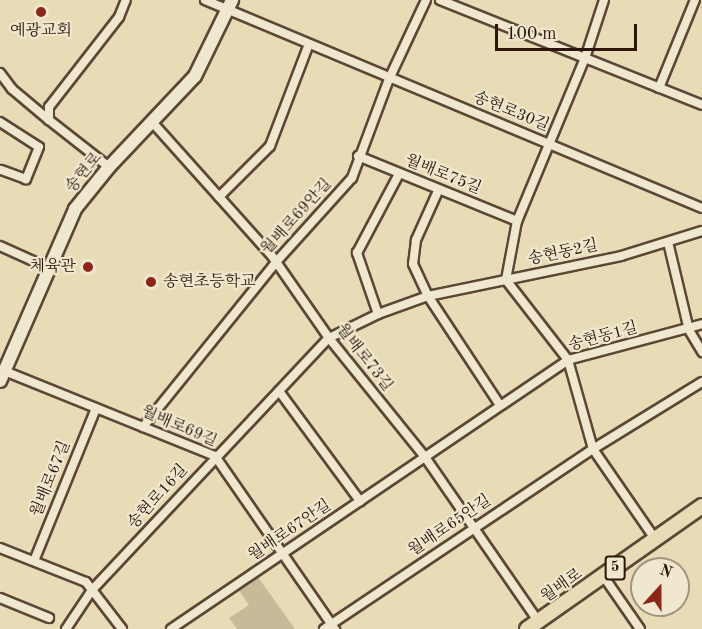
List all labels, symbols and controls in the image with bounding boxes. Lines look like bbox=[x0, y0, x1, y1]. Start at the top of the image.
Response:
marker: 예광교회 bbox=[34, 5, 48, 19]
scale bar bbox=[498, 12, 640, 50]
place label: 예광교회 bbox=[10, 21, 72, 41]
text: 100 m bbox=[506, 25, 557, 43]
street label: 송현로30길 bbox=[470, 88, 552, 136]
street label: 송현로 bbox=[62, 149, 106, 197]
street label: 월배로75길 bbox=[402, 151, 484, 199]
street label: 월배로69안길 bbox=[258, 175, 336, 259]
street label: 송현동2길 bbox=[526, 236, 600, 270]
place label: 체육관 bbox=[30, 257, 76, 277]
marker: 체육관 bbox=[81, 260, 95, 274]
place label: 송현초등학교 bbox=[163, 272, 256, 292]
marker: 송현초등학교 bbox=[144, 275, 158, 289]
street label: 송현동1길 bbox=[566, 319, 640, 355]
street label: 월배로73길 bbox=[332, 320, 396, 396]
street label: 월배로69길 bbox=[138, 402, 220, 452]
street label: 월배로67길 bbox=[27, 438, 75, 520]
street label: 송현로16길 bbox=[124, 461, 192, 533]
street label: 월배로65안길 bbox=[405, 491, 495, 561]
street label: 월배로67안길 bbox=[245, 496, 335, 566]
road number: 5 bbox=[604, 556, 626, 580]
north arrow bbox=[630, 557, 690, 617]
text: N bbox=[657, 562, 674, 582]
street label: 월배로 bbox=[538, 565, 586, 607]

